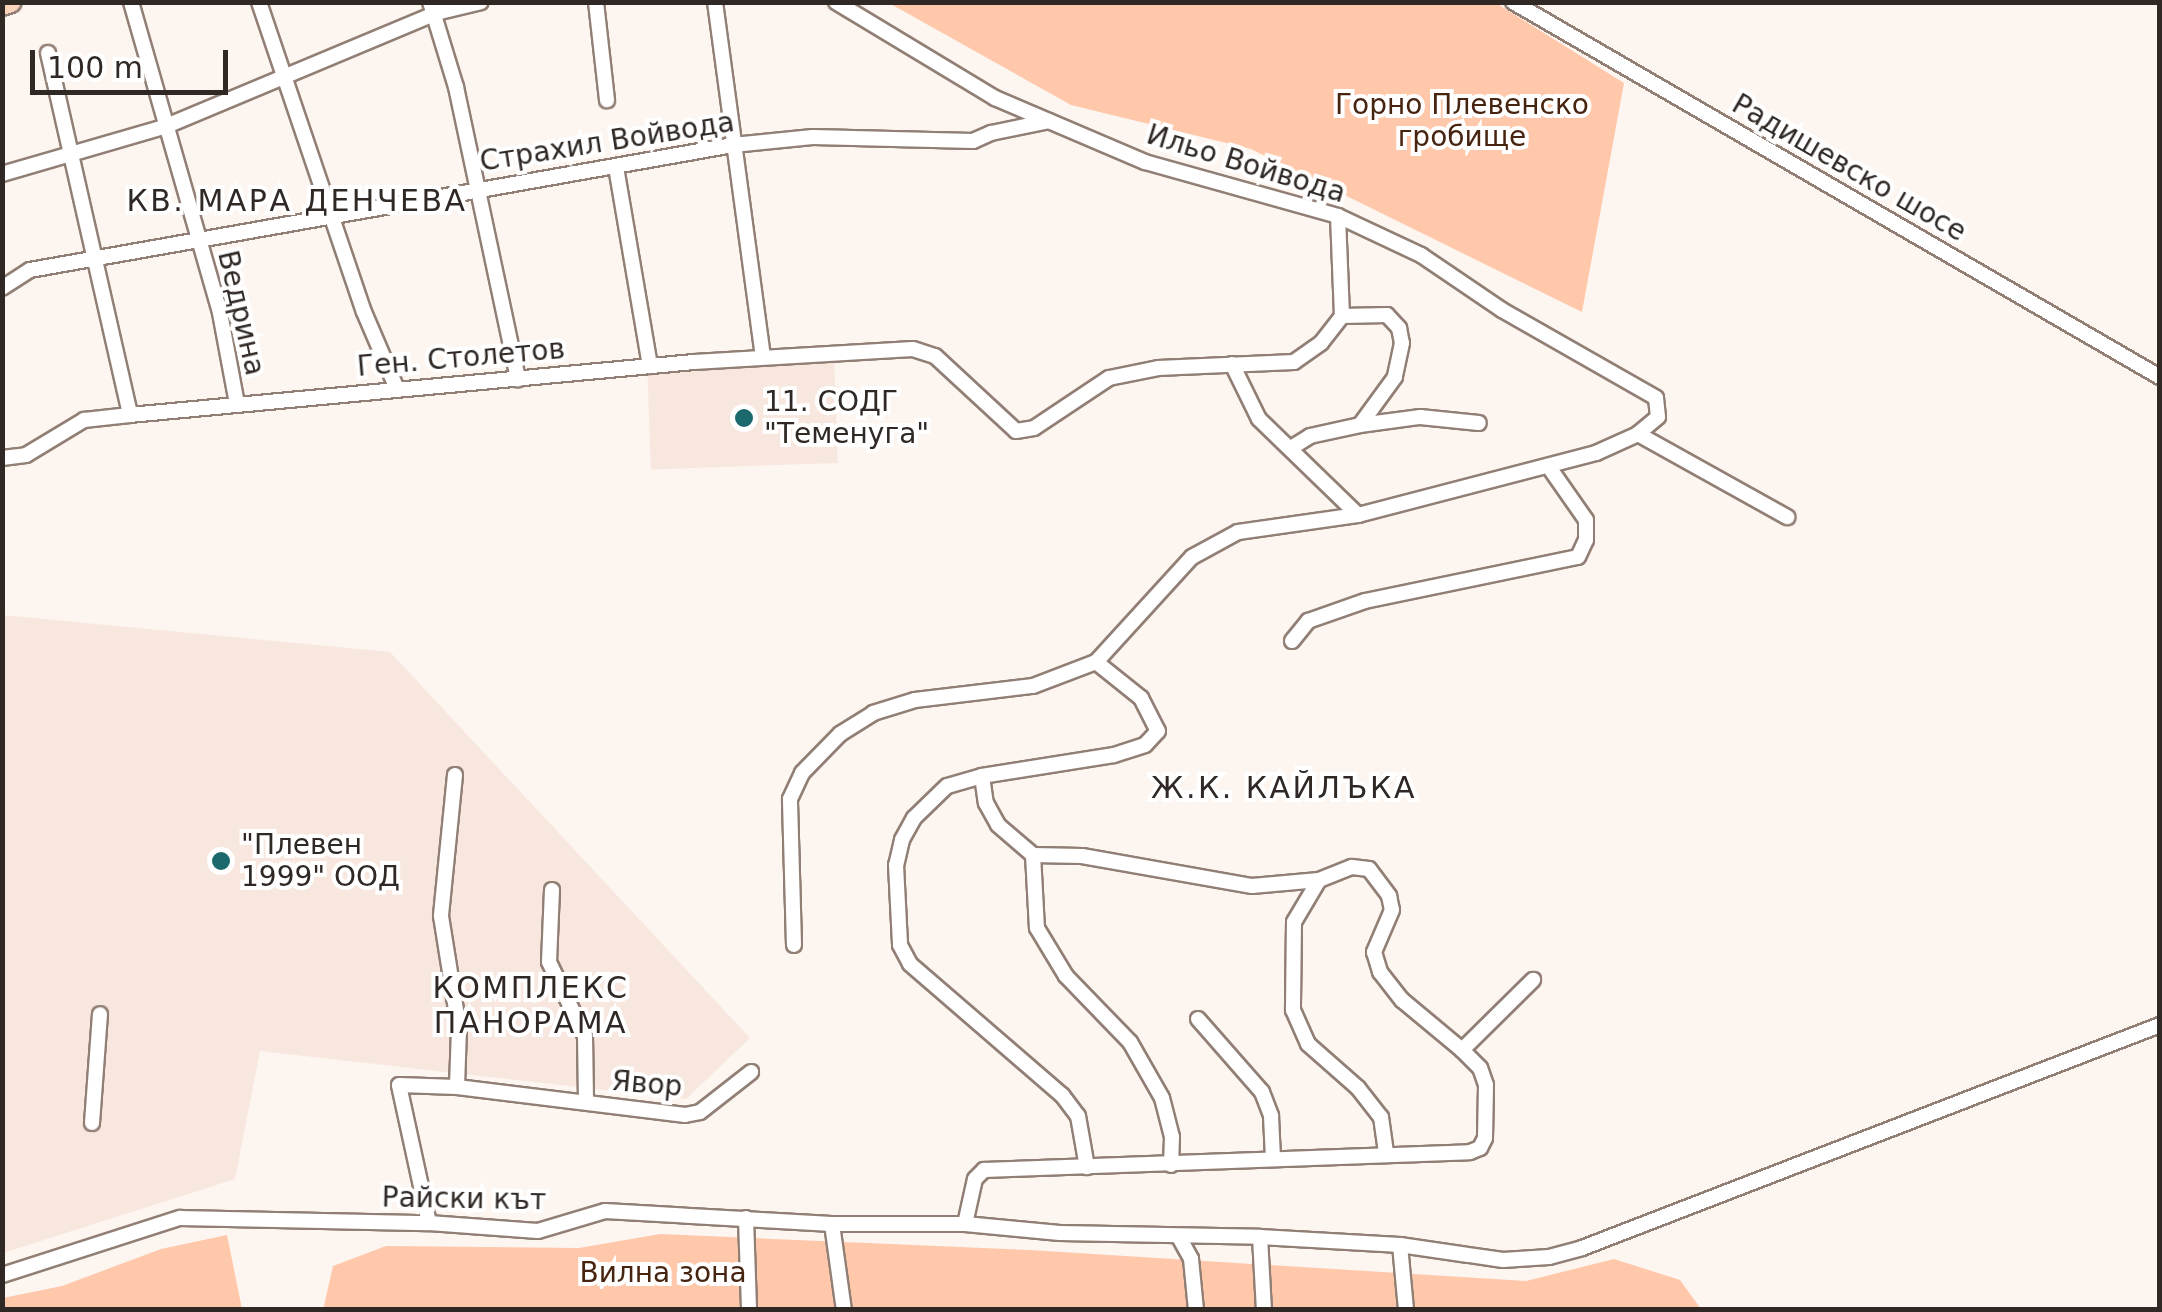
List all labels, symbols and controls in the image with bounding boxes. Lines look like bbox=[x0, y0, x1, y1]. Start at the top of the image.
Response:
scale bar bbox=[35, 30, 232, 92]
text: 100 m bbox=[47, 50, 143, 85]
street label: Радишевско шосе bbox=[1726, 87, 1972, 249]
park label: Горно Плевенско гробище bbox=[1335, 88, 1589, 154]
street label: Страхил Войвода bbox=[477, 105, 737, 179]
street label: Ильо Войвода bbox=[1143, 118, 1349, 210]
district label: КВ. МАРА ДЕНЧЕВА bbox=[126, 183, 468, 219]
street label: Ведрина bbox=[210, 247, 272, 379]
street label: Ген. Столетов bbox=[356, 332, 566, 384]
place label: 11. СОДГ "Теменуга" bbox=[764, 385, 929, 451]
marker: 11. СОДГ "Теменуга" bbox=[733, 407, 755, 429]
district label: Ж.К. КАЙЛЪКА bbox=[1151, 770, 1417, 806]
place label: "Плевен 1999" ООД bbox=[241, 828, 400, 894]
marker: "Плевен 1999" ООД bbox=[210, 850, 232, 872]
district label: КОМПЛЕКС ПАНОРАМА bbox=[432, 970, 630, 1040]
street label: Явор bbox=[610, 1064, 684, 1104]
street label: Райски кът bbox=[381, 1181, 547, 1217]
park label: Вилна зона bbox=[579, 1256, 747, 1290]

